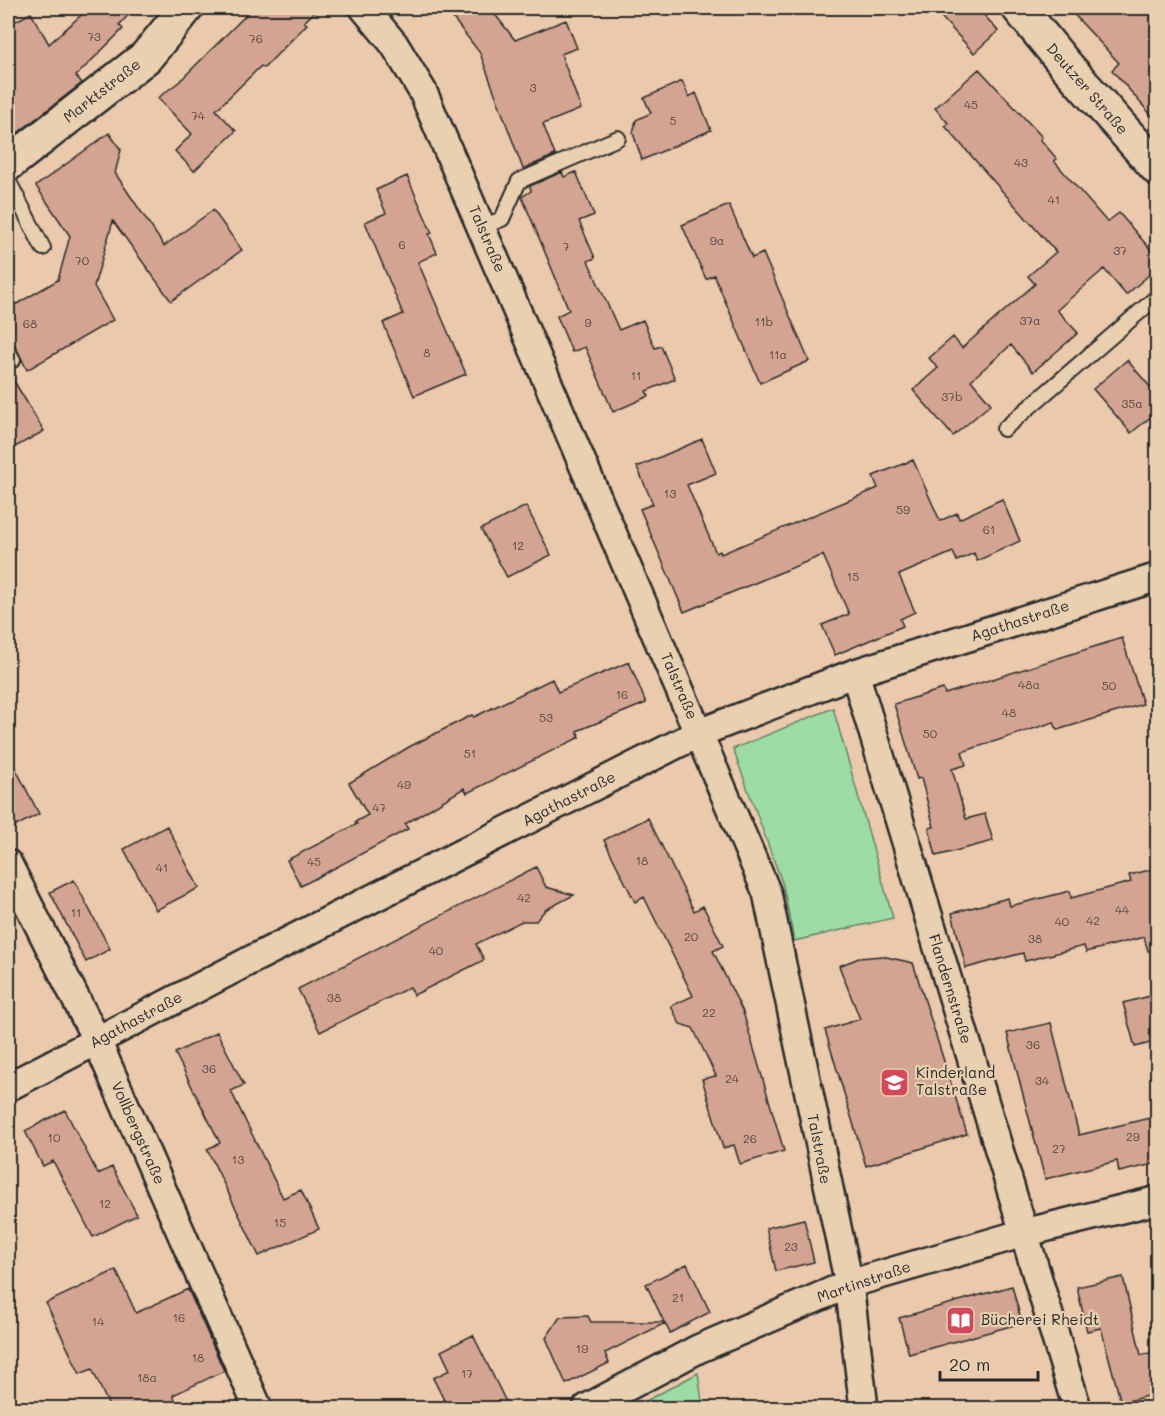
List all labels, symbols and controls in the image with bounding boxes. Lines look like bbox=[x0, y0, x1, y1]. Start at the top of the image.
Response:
house number: 73 bbox=[87, 28, 101, 44]
house number: 76 bbox=[249, 30, 263, 46]
street label: Deutzer Straße bbox=[1042, 38, 1133, 138]
street label: Marktstraße bbox=[59, 54, 144, 127]
house number: 3 bbox=[529, 79, 537, 95]
house number: 45 bbox=[964, 96, 978, 112]
house number: 74 bbox=[191, 107, 205, 123]
house number: 5 bbox=[670, 112, 677, 128]
house number: 43 bbox=[1014, 154, 1028, 170]
house number: 41 bbox=[1048, 191, 1060, 207]
street label: Talstraße bbox=[465, 202, 511, 275]
house number: 9a bbox=[710, 232, 724, 248]
house number: 6 bbox=[398, 236, 406, 252]
house number: 7 bbox=[563, 238, 570, 254]
house number: 37 bbox=[1113, 242, 1127, 258]
house number: 70 bbox=[75, 252, 90, 268]
house number: 37a bbox=[1019, 312, 1041, 328]
house number: 11b bbox=[755, 313, 773, 329]
house number: 9 bbox=[584, 314, 592, 330]
house number: 68 bbox=[23, 315, 37, 331]
house number: 8 bbox=[423, 344, 431, 360]
house number: 11a bbox=[769, 346, 787, 362]
house number: 11 bbox=[631, 367, 641, 383]
house number: 37b bbox=[941, 388, 963, 404]
house number: 35a bbox=[1121, 395, 1143, 411]
house number: 13 bbox=[664, 485, 676, 501]
house number: 59 bbox=[896, 501, 910, 517]
house number: 61 bbox=[983, 521, 995, 537]
house number: 12 bbox=[512, 537, 524, 553]
house number: 15 bbox=[847, 568, 859, 584]
street label: Agathastraße bbox=[968, 595, 1071, 645]
street label: Talstraße bbox=[657, 649, 703, 722]
house number: 48a bbox=[1018, 676, 1040, 692]
house number: 50 bbox=[1102, 677, 1117, 693]
house number: 16 bbox=[616, 686, 628, 702]
house number: 48 bbox=[1002, 704, 1016, 720]
house number: 53 bbox=[539, 709, 553, 725]
house number: 50 bbox=[923, 725, 938, 741]
house number: 51 bbox=[464, 745, 476, 761]
street label: Agathastraße bbox=[518, 766, 619, 830]
house number: 49 bbox=[397, 776, 411, 792]
house number: 47 bbox=[372, 799, 386, 815]
house number: 18 bbox=[636, 852, 648, 868]
house number: 45 bbox=[307, 853, 321, 869]
house number: 41 bbox=[156, 859, 168, 875]
house number: 42 bbox=[517, 889, 531, 905]
house number: 44 bbox=[1115, 901, 1129, 917]
house number: 11 bbox=[71, 904, 81, 920]
house number: 42 bbox=[1086, 912, 1100, 928]
house number: 40 bbox=[1055, 913, 1070, 929]
house number: 20 bbox=[684, 928, 699, 944]
house number: 38 bbox=[1028, 930, 1042, 946]
street label: Flandernstraße bbox=[925, 931, 977, 1046]
house number: 40 bbox=[429, 942, 444, 958]
street label: Agathastraße bbox=[86, 986, 185, 1052]
house number: 38 bbox=[327, 989, 341, 1005]
house number: 22 bbox=[702, 1004, 716, 1020]
house number: 36 bbox=[1026, 1036, 1040, 1052]
house number: 36 bbox=[202, 1060, 216, 1076]
place label: Kinderland Talstraße bbox=[916, 1062, 995, 1099]
school or university icon: Kinderland Talstraße bbox=[879, 1066, 911, 1098]
house number: 24 bbox=[725, 1070, 739, 1086]
house number: 34 bbox=[1035, 1072, 1049, 1088]
street label: Vollbergstraße bbox=[107, 1078, 171, 1187]
street label: Talstraße bbox=[803, 1112, 837, 1186]
house number: 29 bbox=[1126, 1128, 1140, 1144]
house number: 10 bbox=[48, 1129, 61, 1145]
house number: 26 bbox=[743, 1130, 757, 1146]
house number: 27 bbox=[1052, 1140, 1066, 1156]
house number: 13 bbox=[232, 1151, 244, 1167]
house number: 12 bbox=[99, 1195, 111, 1211]
house number: 15 bbox=[274, 1214, 286, 1230]
house number: 23 bbox=[784, 1238, 798, 1254]
street label: Martinstraße bbox=[814, 1256, 913, 1306]
house number: 21 bbox=[672, 1289, 684, 1305]
library icon: Bücherei Rheidt bbox=[944, 1304, 976, 1336]
house number: 16 bbox=[173, 1309, 185, 1325]
place label: Bücherei Rheidt bbox=[981, 1309, 1099, 1329]
house number: 14 bbox=[92, 1313, 104, 1329]
house number: 19 bbox=[576, 1340, 588, 1356]
scale bar bbox=[940, 1344, 1038, 1382]
house number: 18 bbox=[192, 1349, 204, 1365]
text: 20 m bbox=[949, 1352, 990, 1376]
house number: 17 bbox=[461, 1365, 473, 1381]
house number: 18a bbox=[137, 1369, 157, 1385]

